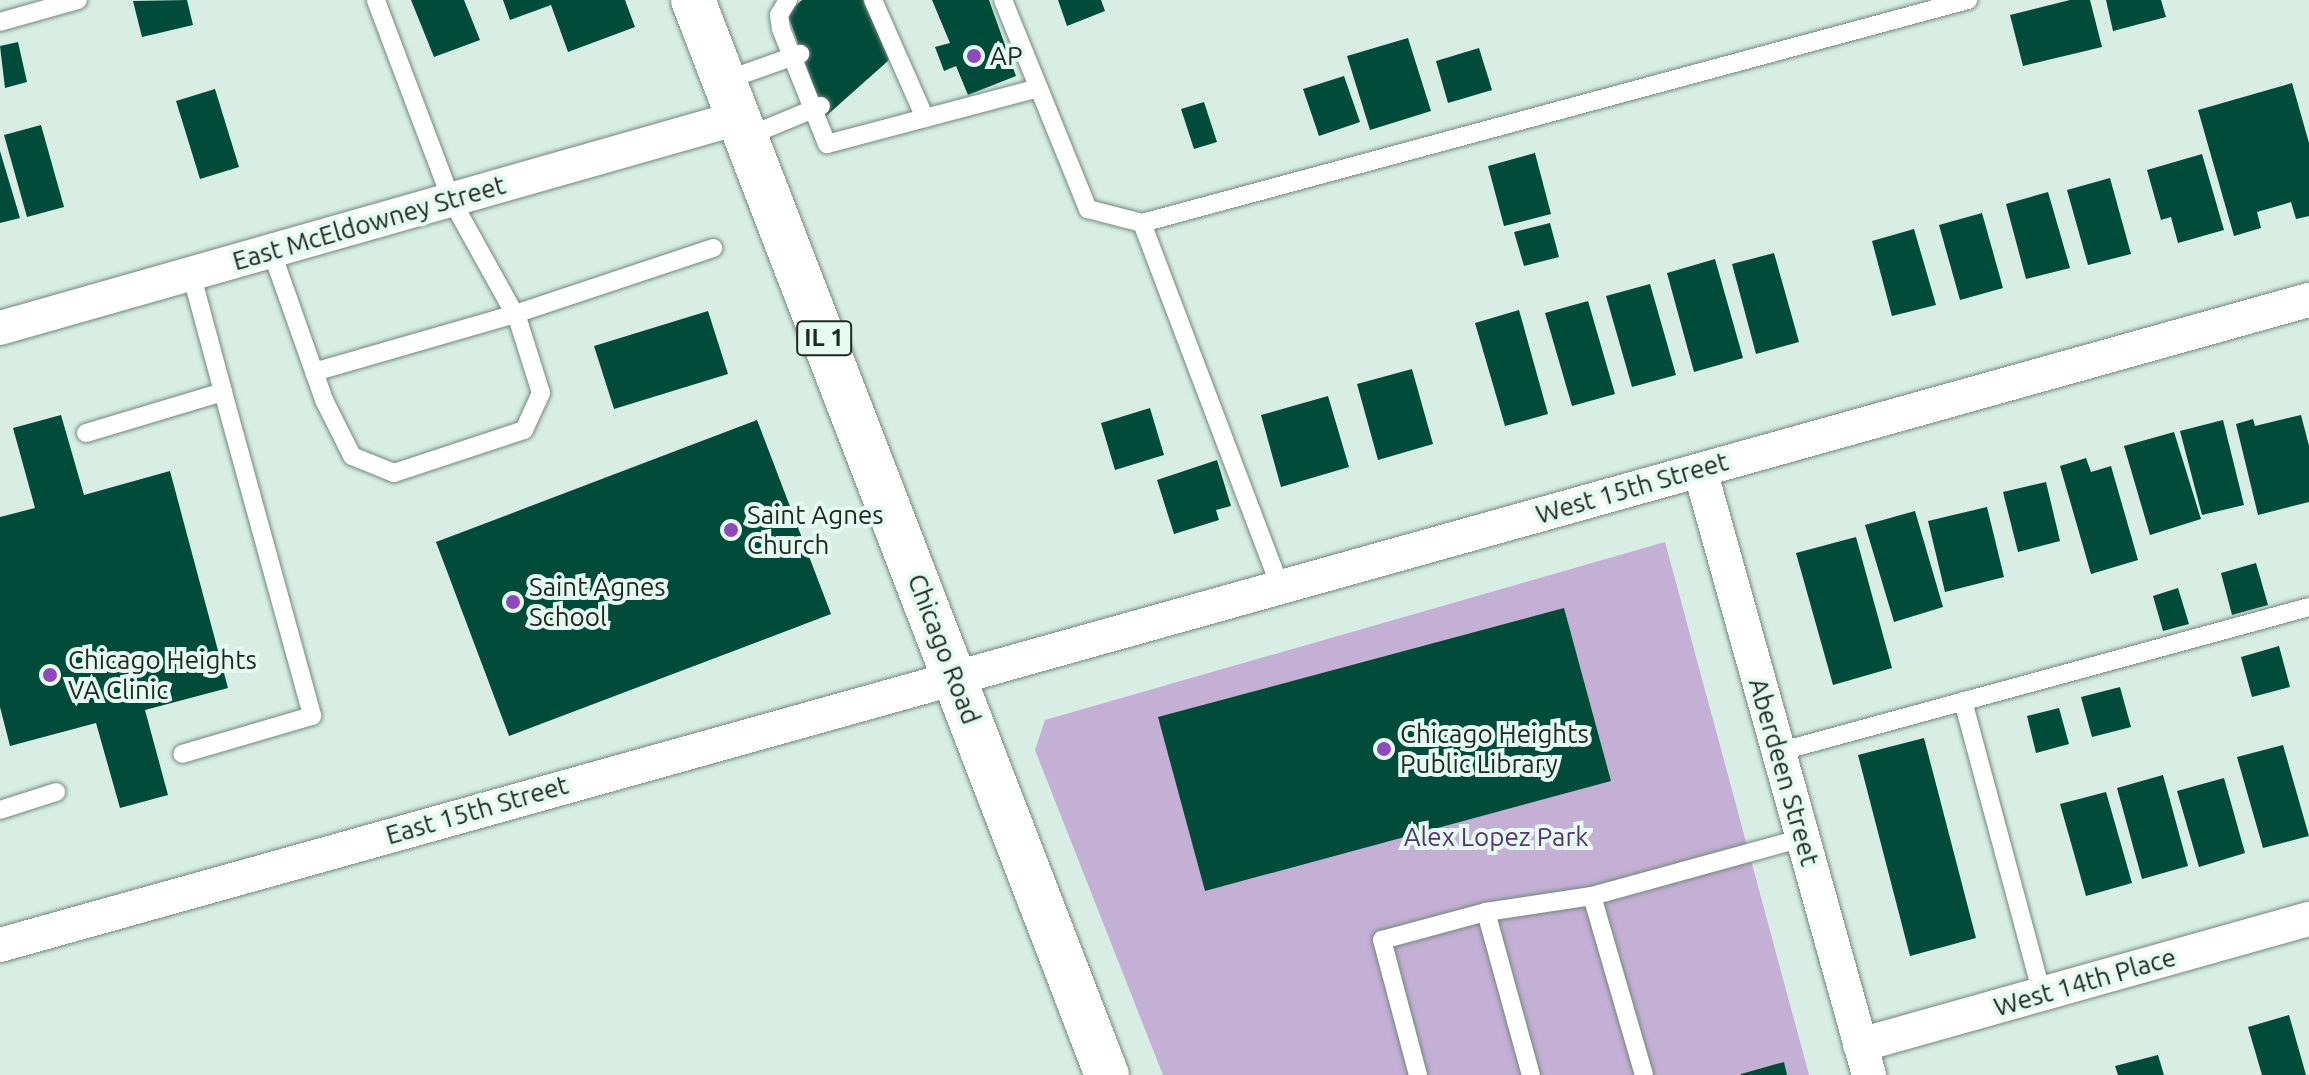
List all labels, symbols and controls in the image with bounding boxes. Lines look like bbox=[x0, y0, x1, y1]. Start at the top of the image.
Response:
place label: AP bbox=[990, 40, 1022, 72]
marker: AP bbox=[965, 47, 983, 65]
street label: East McEldowney Street bbox=[229, 169, 509, 277]
road number: IL 1 bbox=[796, 318, 852, 358]
street label: West 15th Street bbox=[1532, 446, 1732, 530]
place label: Saint Agnes Church bbox=[747, 499, 884, 560]
marker: Saint Agnes Church bbox=[722, 521, 740, 539]
street label: Chicago Road bbox=[901, 569, 987, 729]
place label: Saint Agnes School bbox=[529, 571, 666, 632]
marker: Saint Agnes School bbox=[504, 593, 522, 611]
place label: Chicago Heights VA Clinic bbox=[68, 644, 257, 706]
marker: Chicago Heights VA Clinic bbox=[39, 664, 61, 686]
street label: Aberdeen Street bbox=[1742, 675, 1826, 869]
place label: Chicago Heights Public Library bbox=[1400, 718, 1589, 780]
marker: Chicago Heights Public Library bbox=[1375, 740, 1393, 758]
street label: East 15th Street bbox=[382, 769, 572, 851]
park label: Alex Lopez Park bbox=[1404, 821, 1588, 853]
street label: West 14th Place bbox=[1990, 941, 2180, 1023]

